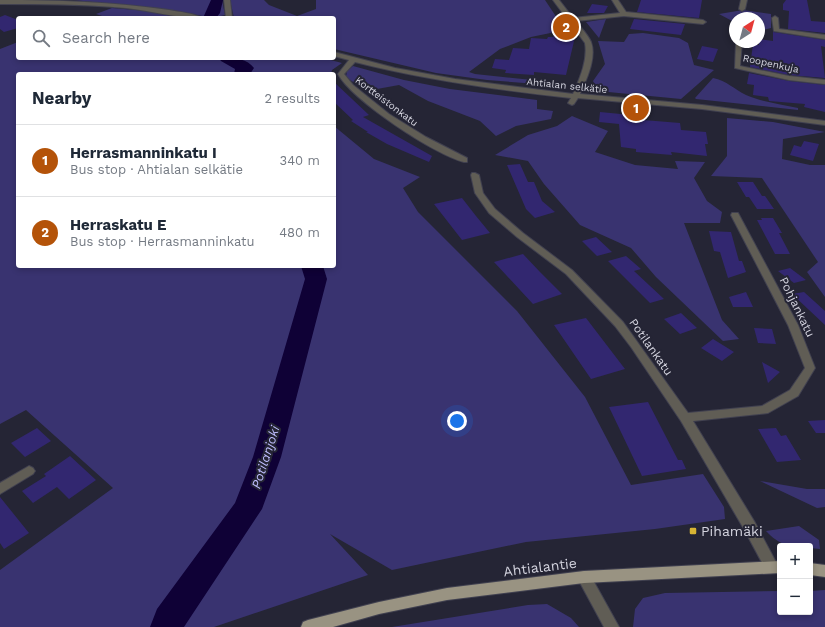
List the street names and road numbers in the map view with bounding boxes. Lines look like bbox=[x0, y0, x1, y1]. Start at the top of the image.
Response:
street label: Roopenkuja bbox=[742, 52, 800, 75]
street label: Kortteistonkatu bbox=[353, 74, 420, 128]
street label: Ahtialan selkätie bbox=[526, 76, 608, 95]
street label: Pohjankatu bbox=[776, 275, 818, 339]
street label: Potilankatu bbox=[626, 316, 676, 378]
street label: Ahtialantie bbox=[502, 555, 578, 579]

